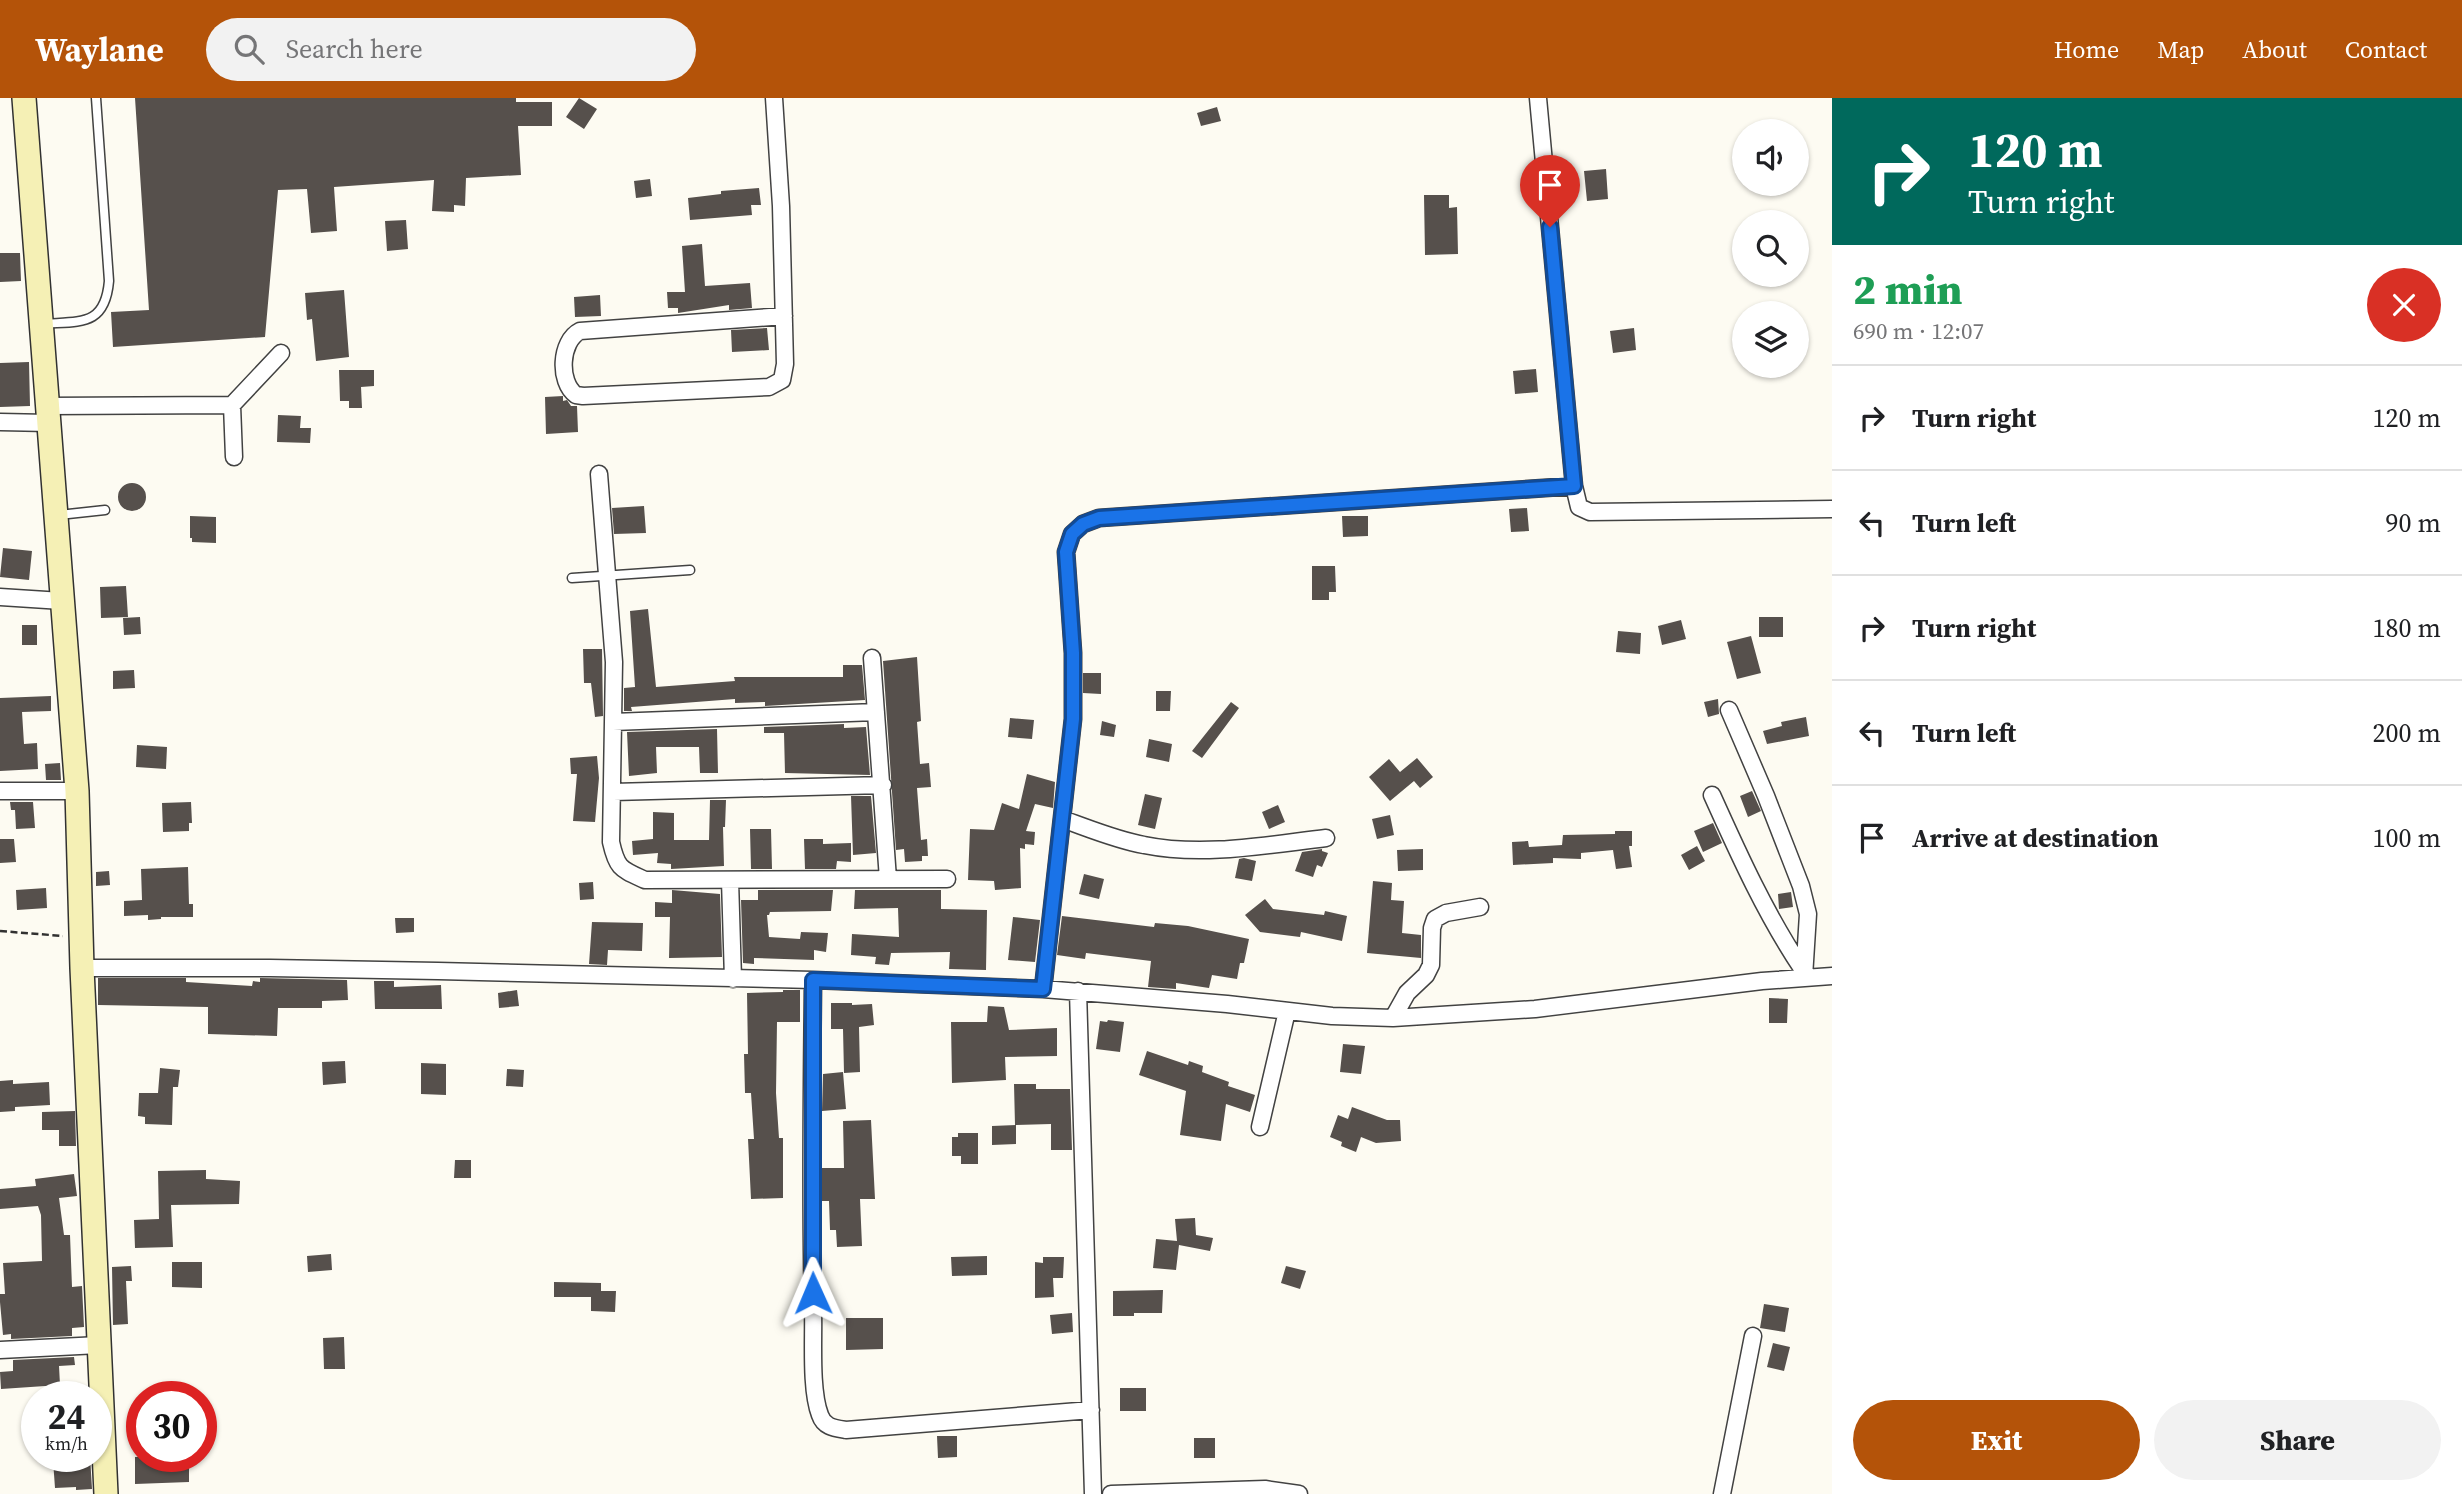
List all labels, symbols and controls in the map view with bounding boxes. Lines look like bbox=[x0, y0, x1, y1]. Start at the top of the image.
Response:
search box bbox=[206, 18, 696, 81]
text: Waylane bbox=[35, 27, 164, 72]
icon: search bbox=[230, 30, 268, 68]
text: Search here bbox=[286, 31, 423, 67]
text: Home bbox=[2054, 33, 2119, 66]
text: Map bbox=[2157, 33, 2204, 66]
text: About bbox=[2242, 33, 2307, 66]
text: Contact bbox=[2345, 33, 2427, 66]
text: 120 m bbox=[1968, 116, 2103, 183]
map controls bbox=[1732, 119, 1809, 378]
button: sound bbox=[1732, 119, 1809, 196]
icon: right bbox=[1853, 126, 1944, 217]
pin bbox=[1520, 155, 1580, 227]
icon: arrive bbox=[1531, 166, 1569, 204]
text: Turn right bbox=[1968, 180, 2114, 224]
button: search bbox=[1732, 210, 1809, 287]
text: 2 min bbox=[1853, 260, 1963, 318]
button: close bbox=[2367, 268, 2441, 342]
button: layers bbox=[1732, 301, 1809, 378]
text: 690 m · 12:07 bbox=[1853, 315, 1984, 347]
icon: right bbox=[1853, 399, 1891, 437]
text: Turn right bbox=[1912, 400, 2036, 436]
text: 120 m bbox=[2373, 400, 2441, 436]
icon: left bbox=[1853, 504, 1891, 542]
text: Turn left bbox=[1912, 505, 2016, 541]
text: 90 m bbox=[2386, 505, 2441, 541]
icon: right bbox=[1853, 609, 1891, 647]
text: Turn right bbox=[1912, 610, 2036, 646]
text: 180 m bbox=[2373, 610, 2441, 646]
icon: left bbox=[1853, 714, 1891, 752]
text: Turn left bbox=[1912, 715, 2016, 751]
text: 200 m bbox=[2373, 715, 2441, 751]
icon: arrive bbox=[1853, 819, 1891, 857]
text: Arrive at destination bbox=[1912, 820, 2159, 856]
text: 100 m bbox=[2373, 820, 2441, 856]
position arrow bbox=[776, 1256, 850, 1330]
speed limit sign: 30 bbox=[126, 1381, 217, 1472]
text: 24 bbox=[48, 1393, 85, 1441]
button: Exit bbox=[1853, 1400, 2140, 1480]
button: Share bbox=[2154, 1400, 2441, 1480]
text: km/h bbox=[45, 1431, 88, 1456]

